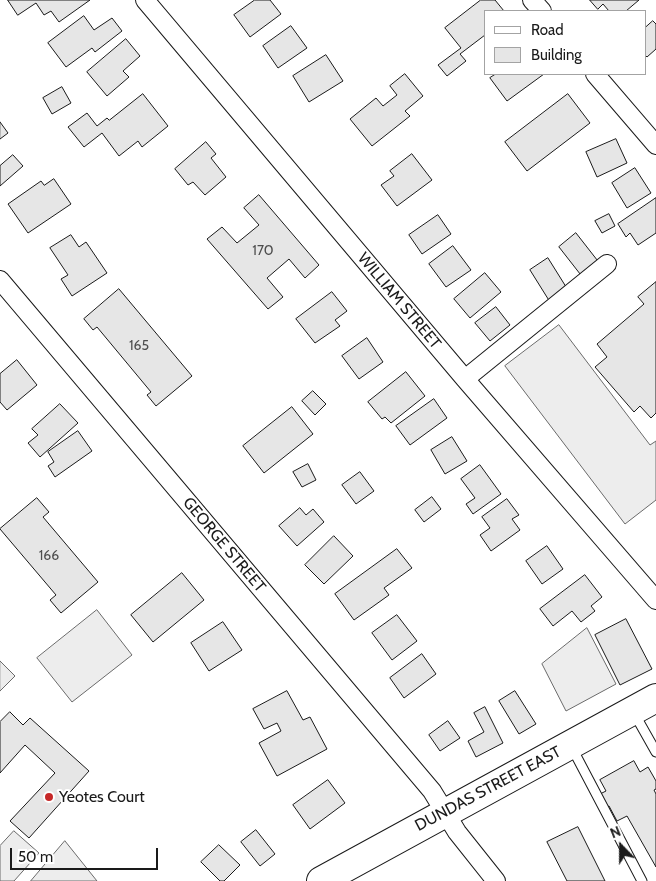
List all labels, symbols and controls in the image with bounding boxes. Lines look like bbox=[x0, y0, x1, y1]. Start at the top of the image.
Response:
legend bbox=[483, 10, 646, 75]
text: Road bbox=[531, 21, 564, 39]
text: Building bbox=[531, 46, 582, 64]
house number: 170 bbox=[252, 243, 274, 259]
street label: WILLIAM STREET bbox=[353, 249, 445, 353]
house number: 165 bbox=[129, 338, 149, 354]
street label: GEORGE STREET bbox=[179, 493, 269, 597]
house number: 166 bbox=[39, 548, 59, 564]
street label: DUNDAS STREET EAST bbox=[412, 742, 564, 836]
place label: Yeotes Court bbox=[59, 787, 145, 807]
marker: Yeotes Court bbox=[43, 791, 55, 803]
north arrow bbox=[596, 821, 646, 871]
text: N bbox=[607, 822, 623, 842]
scale bar bbox=[12, 838, 160, 870]
text: 50 m bbox=[18, 848, 53, 866]

